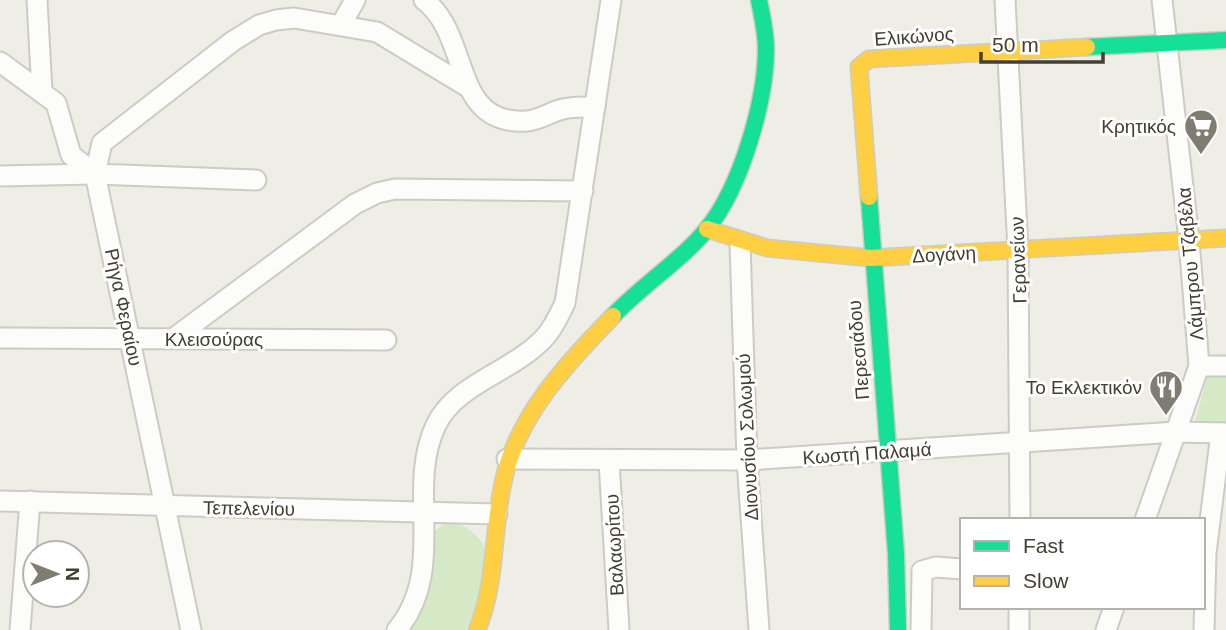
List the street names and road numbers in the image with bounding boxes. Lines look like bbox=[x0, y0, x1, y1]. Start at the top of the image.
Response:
street label: Ελικώνος bbox=[874, 23, 955, 50]
street label: Λάμπρου Τζαβέλα bbox=[1173, 186, 1208, 341]
street label: Γερανείων bbox=[1006, 216, 1031, 304]
street label: Δογάνη bbox=[912, 242, 976, 267]
street label: Ρήγα Φεραίου bbox=[101, 246, 146, 368]
street label: Περεσιάδου bbox=[844, 299, 873, 401]
street label: Κλεισούρας bbox=[165, 329, 263, 350]
street label: Διονυσίου Σολωμού bbox=[733, 353, 762, 521]
street label: Κωστή Παλαμά bbox=[802, 439, 932, 468]
street label: Βαλαωρίτου bbox=[601, 494, 628, 596]
street label: Τεπελενίου bbox=[203, 497, 295, 520]

